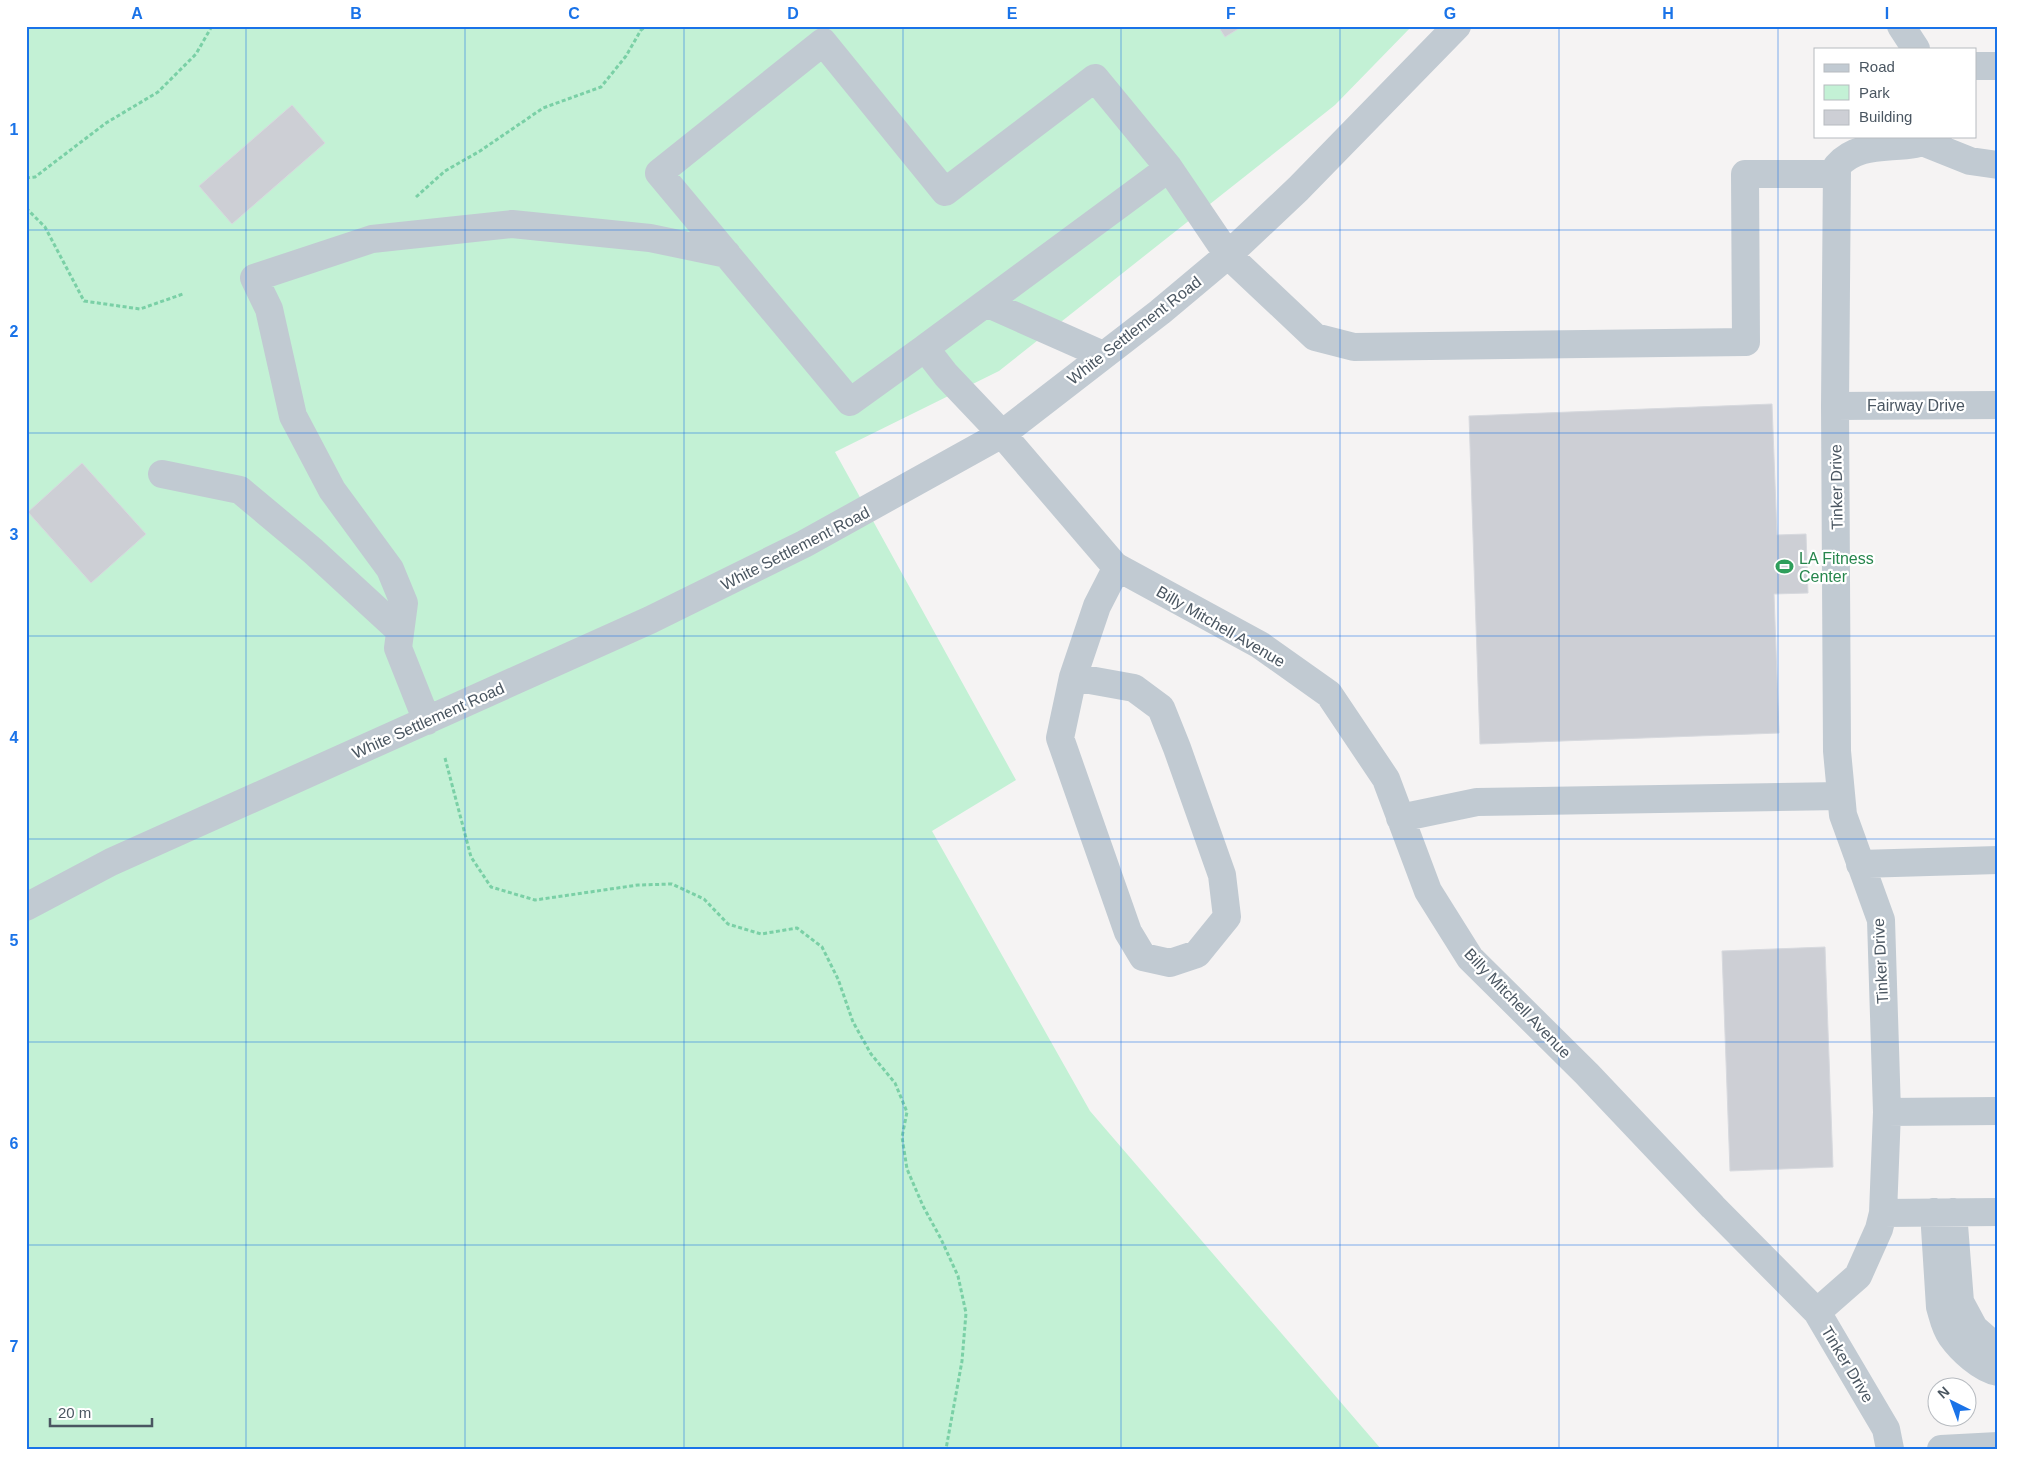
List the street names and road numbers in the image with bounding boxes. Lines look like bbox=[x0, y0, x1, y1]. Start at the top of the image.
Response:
street label: White Settlement Road bbox=[1064, 273, 1204, 388]
street label: Fairway Drive bbox=[1867, 397, 1965, 414]
street label: Tinker Drive bbox=[1827, 444, 1846, 530]
street label: White Settlement Road bbox=[718, 504, 872, 593]
street label: Billy Mitchell Avenue bbox=[1153, 583, 1288, 670]
street label: White Settlement Road bbox=[350, 679, 507, 762]
street label: Tinker Drive bbox=[1870, 918, 1891, 1004]
street label: Billy Mitchell Avenue bbox=[1461, 945, 1574, 1062]
street label: Tinker Drive bbox=[1818, 1323, 1877, 1405]

